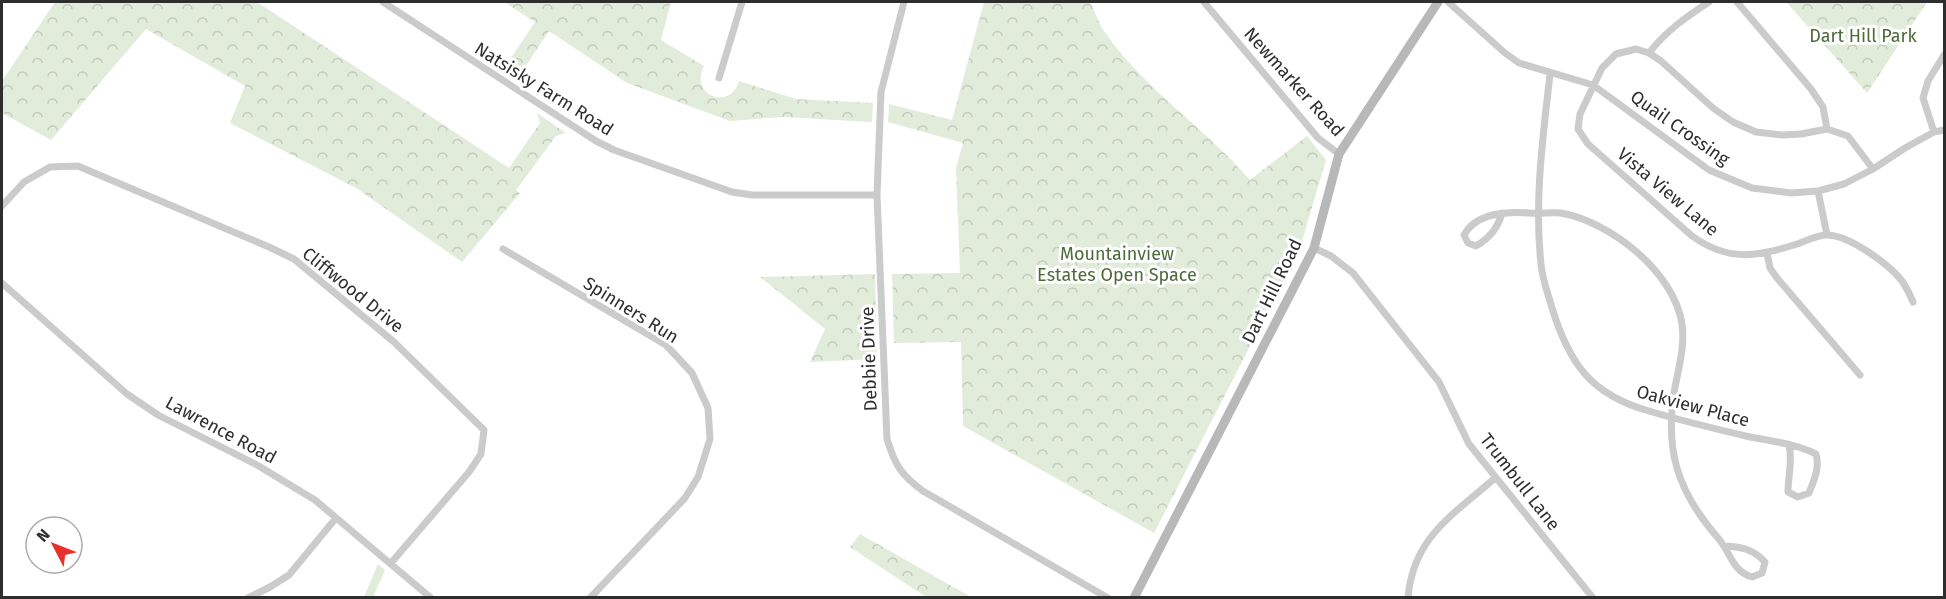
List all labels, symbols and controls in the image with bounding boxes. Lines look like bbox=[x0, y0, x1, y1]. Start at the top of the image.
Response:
street label: Newmarker Road bbox=[1239, 23, 1349, 141]
park label: Dart Hill Park bbox=[1809, 25, 1918, 47]
street label: Natsisky Farm Road bbox=[471, 37, 617, 141]
street label: Quail Crossing bbox=[1626, 86, 1734, 171]
street label: Vista View Lane bbox=[1613, 143, 1723, 241]
street label: Dart Hill Road bbox=[1237, 235, 1307, 347]
street label: Cliffwood Drive bbox=[298, 242, 408, 338]
park label: Mountainview Estates Open Space bbox=[1037, 243, 1197, 286]
street label: Spinners Run bbox=[579, 272, 683, 348]
street label: Debbie Drive bbox=[856, 306, 882, 412]
street label: Oakview Place bbox=[1634, 380, 1752, 432]
street label: Lawrence Road bbox=[162, 392, 280, 468]
street label: Trumbull Lane bbox=[1475, 429, 1565, 535]
north arrow bbox=[24, 515, 84, 575]
text: N bbox=[33, 525, 54, 546]

